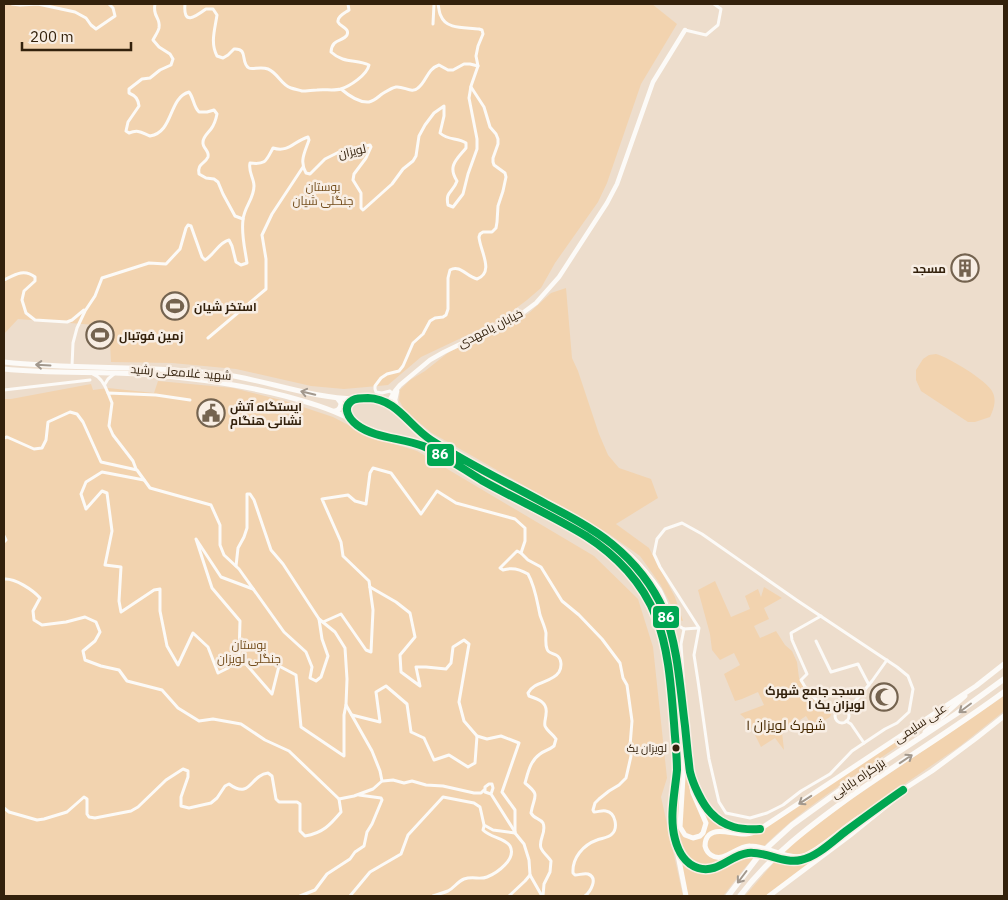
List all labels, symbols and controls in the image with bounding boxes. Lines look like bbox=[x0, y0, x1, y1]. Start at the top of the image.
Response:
scale bar bbox=[22, 20, 131, 52]
text: 200 m bbox=[30, 27, 74, 46]
street label: لویزان bbox=[337, 141, 367, 161]
park label: بوستان جنگلی شیان bbox=[293, 179, 353, 208]
building icon: مسجد bbox=[950, 253, 980, 283]
place label: مسجد bbox=[913, 261, 946, 276]
sports icon: استخر شیان bbox=[160, 291, 190, 321]
place label: استخر شیان bbox=[194, 299, 257, 315]
street label: خیابان یامهدی bbox=[455, 305, 525, 351]
sports icon: زمین فوتبال bbox=[85, 320, 115, 350]
place label: زمین فوتبال bbox=[119, 328, 184, 344]
one-way arrow bbox=[35, 360, 51, 369]
street label: شهید غلامعلی رشید bbox=[130, 361, 232, 383]
one-way arrow bbox=[300, 387, 316, 397]
public building icon: ایستگاه آتش نشانی هنگام bbox=[196, 398, 226, 428]
place label: ایستگاه آتش نشانی هنگام bbox=[230, 399, 302, 429]
line badge: 86 bbox=[426, 443, 455, 467]
text: 86 bbox=[432, 445, 448, 463]
line badge: 86 bbox=[652, 605, 680, 629]
text: 86 bbox=[658, 608, 674, 626]
park label: بوستان جنگلی لویزان bbox=[217, 637, 281, 666]
mosque icon: مسجد جامع شهرک لویزان یک ۱ bbox=[869, 682, 899, 712]
place label: مسجد جامع شهرک لویزان یک ۱ bbox=[765, 683, 865, 713]
street label: علی سلیمی bbox=[891, 700, 949, 746]
one-way arrow bbox=[958, 703, 972, 713]
district label: شهرک لویزان ۱ bbox=[746, 716, 826, 734]
place label: لویزان یک bbox=[627, 741, 667, 755]
marker: لویزان یک bbox=[671, 743, 681, 753]
street label: بزرگراه بابایی bbox=[828, 754, 888, 802]
one-way arrow bbox=[899, 754, 913, 764]
one-way arrow bbox=[798, 795, 812, 805]
one-way arrow bbox=[737, 870, 748, 883]

